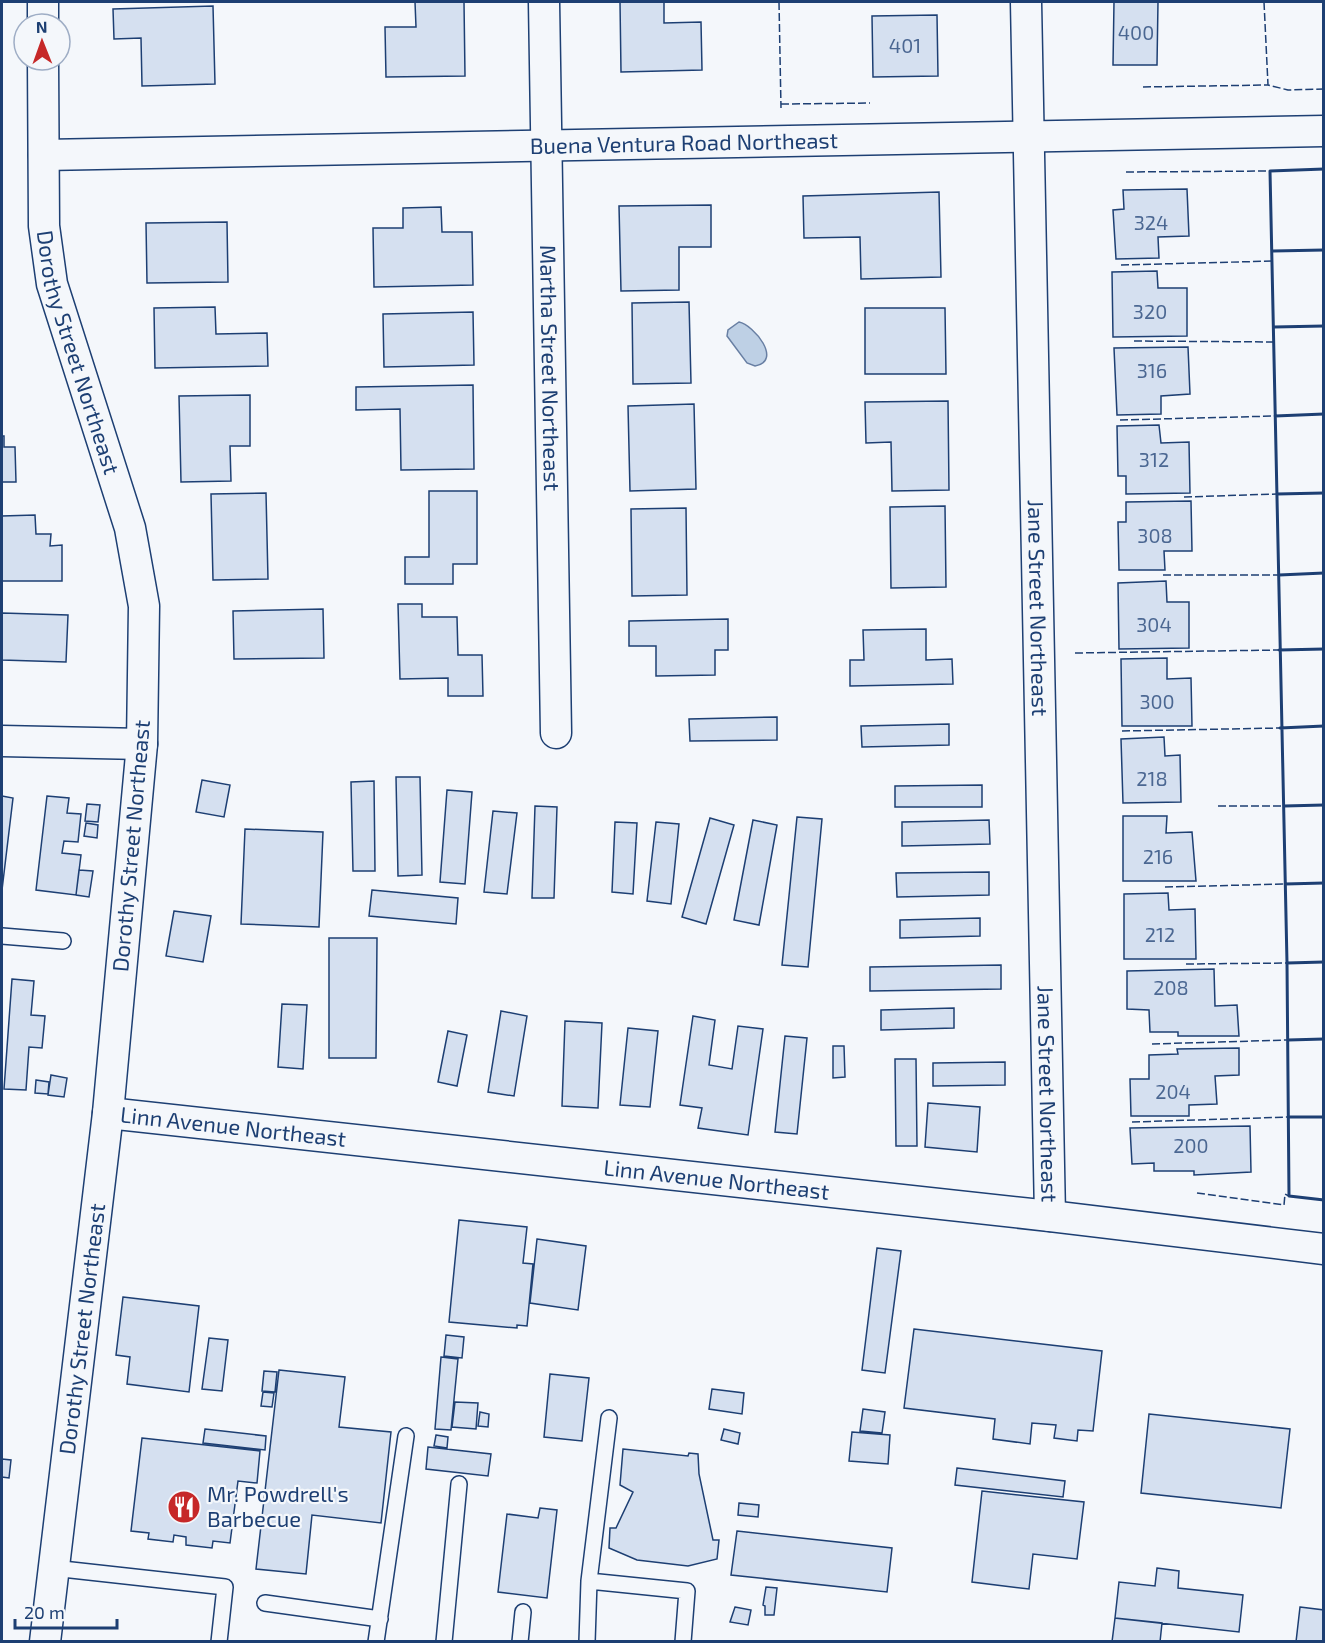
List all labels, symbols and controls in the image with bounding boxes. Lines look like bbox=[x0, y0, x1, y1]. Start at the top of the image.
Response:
north arrow bbox=[12, 12, 72, 72]
text: N bbox=[36, 17, 48, 36]
house number: 400 bbox=[1118, 20, 1154, 44]
house number: 401 bbox=[889, 33, 921, 57]
street label: Buena Ventura Road Northeast bbox=[529, 126, 838, 158]
house number: 324 bbox=[1134, 210, 1168, 234]
street label: Dorothy Street Northeast bbox=[33, 229, 126, 477]
street label: Martha Street Northeast bbox=[536, 245, 566, 491]
house number: 320 bbox=[1133, 299, 1167, 323]
house number: 316 bbox=[1137, 358, 1167, 382]
house number: 312 bbox=[1139, 447, 1169, 471]
street label: Jane Street Northeast bbox=[1024, 499, 1054, 716]
house number: 308 bbox=[1137, 523, 1173, 547]
house number: 304 bbox=[1136, 612, 1172, 636]
house number: 300 bbox=[1139, 689, 1175, 713]
street label: Dorothy Street Northeast bbox=[106, 719, 154, 973]
house number: 218 bbox=[1136, 766, 1168, 790]
house number: 216 bbox=[1143, 844, 1173, 868]
house number: 212 bbox=[1145, 922, 1175, 946]
house number: 208 bbox=[1153, 975, 1189, 999]
street label: Jane Street Northeast bbox=[1033, 985, 1064, 1202]
house number: 204 bbox=[1155, 1079, 1191, 1103]
street label: Linn Avenue Northeast bbox=[119, 1100, 348, 1151]
house number: 200 bbox=[1173, 1133, 1209, 1157]
street label: Linn Avenue Northeast bbox=[602, 1153, 831, 1204]
street label: Dorothy Street Northeast bbox=[53, 1202, 109, 1456]
place label: Mr. Powdrell's Barbecue bbox=[207, 1480, 349, 1531]
restaurant icon: Mr. Powdrell's Barbecue bbox=[166, 1489, 202, 1525]
scale bar bbox=[15, 1592, 117, 1630]
text: 20 m bbox=[24, 1601, 65, 1623]

